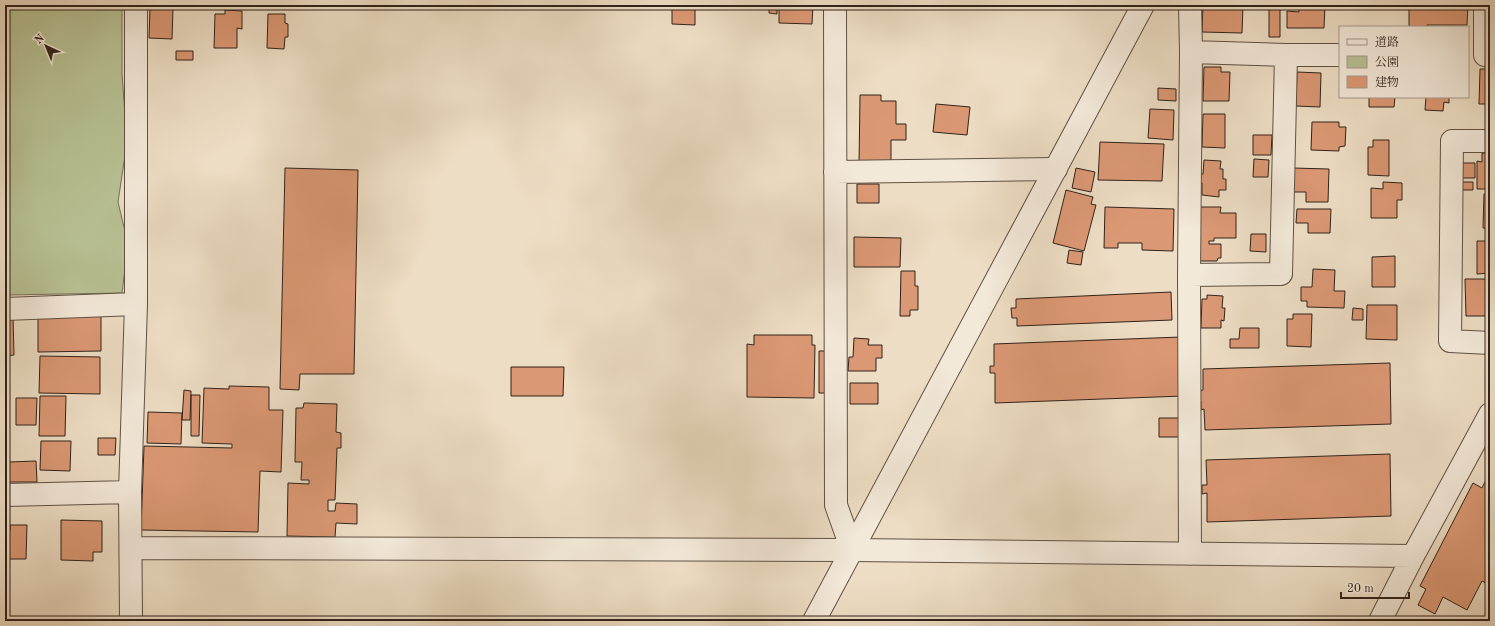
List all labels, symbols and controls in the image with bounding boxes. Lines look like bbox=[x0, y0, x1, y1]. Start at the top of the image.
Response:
north arrow bbox=[26, 26, 66, 66]
legend bbox=[1339, 26, 1469, 98]
text: N bbox=[33, 33, 47, 47]
text: 道路 bbox=[1375, 35, 1399, 49]
text: 公園 bbox=[1375, 56, 1399, 69]
text: 建物 bbox=[1375, 75, 1399, 89]
scale bar bbox=[1341, 574, 1409, 600]
text: 20 m bbox=[1347, 583, 1374, 595]

